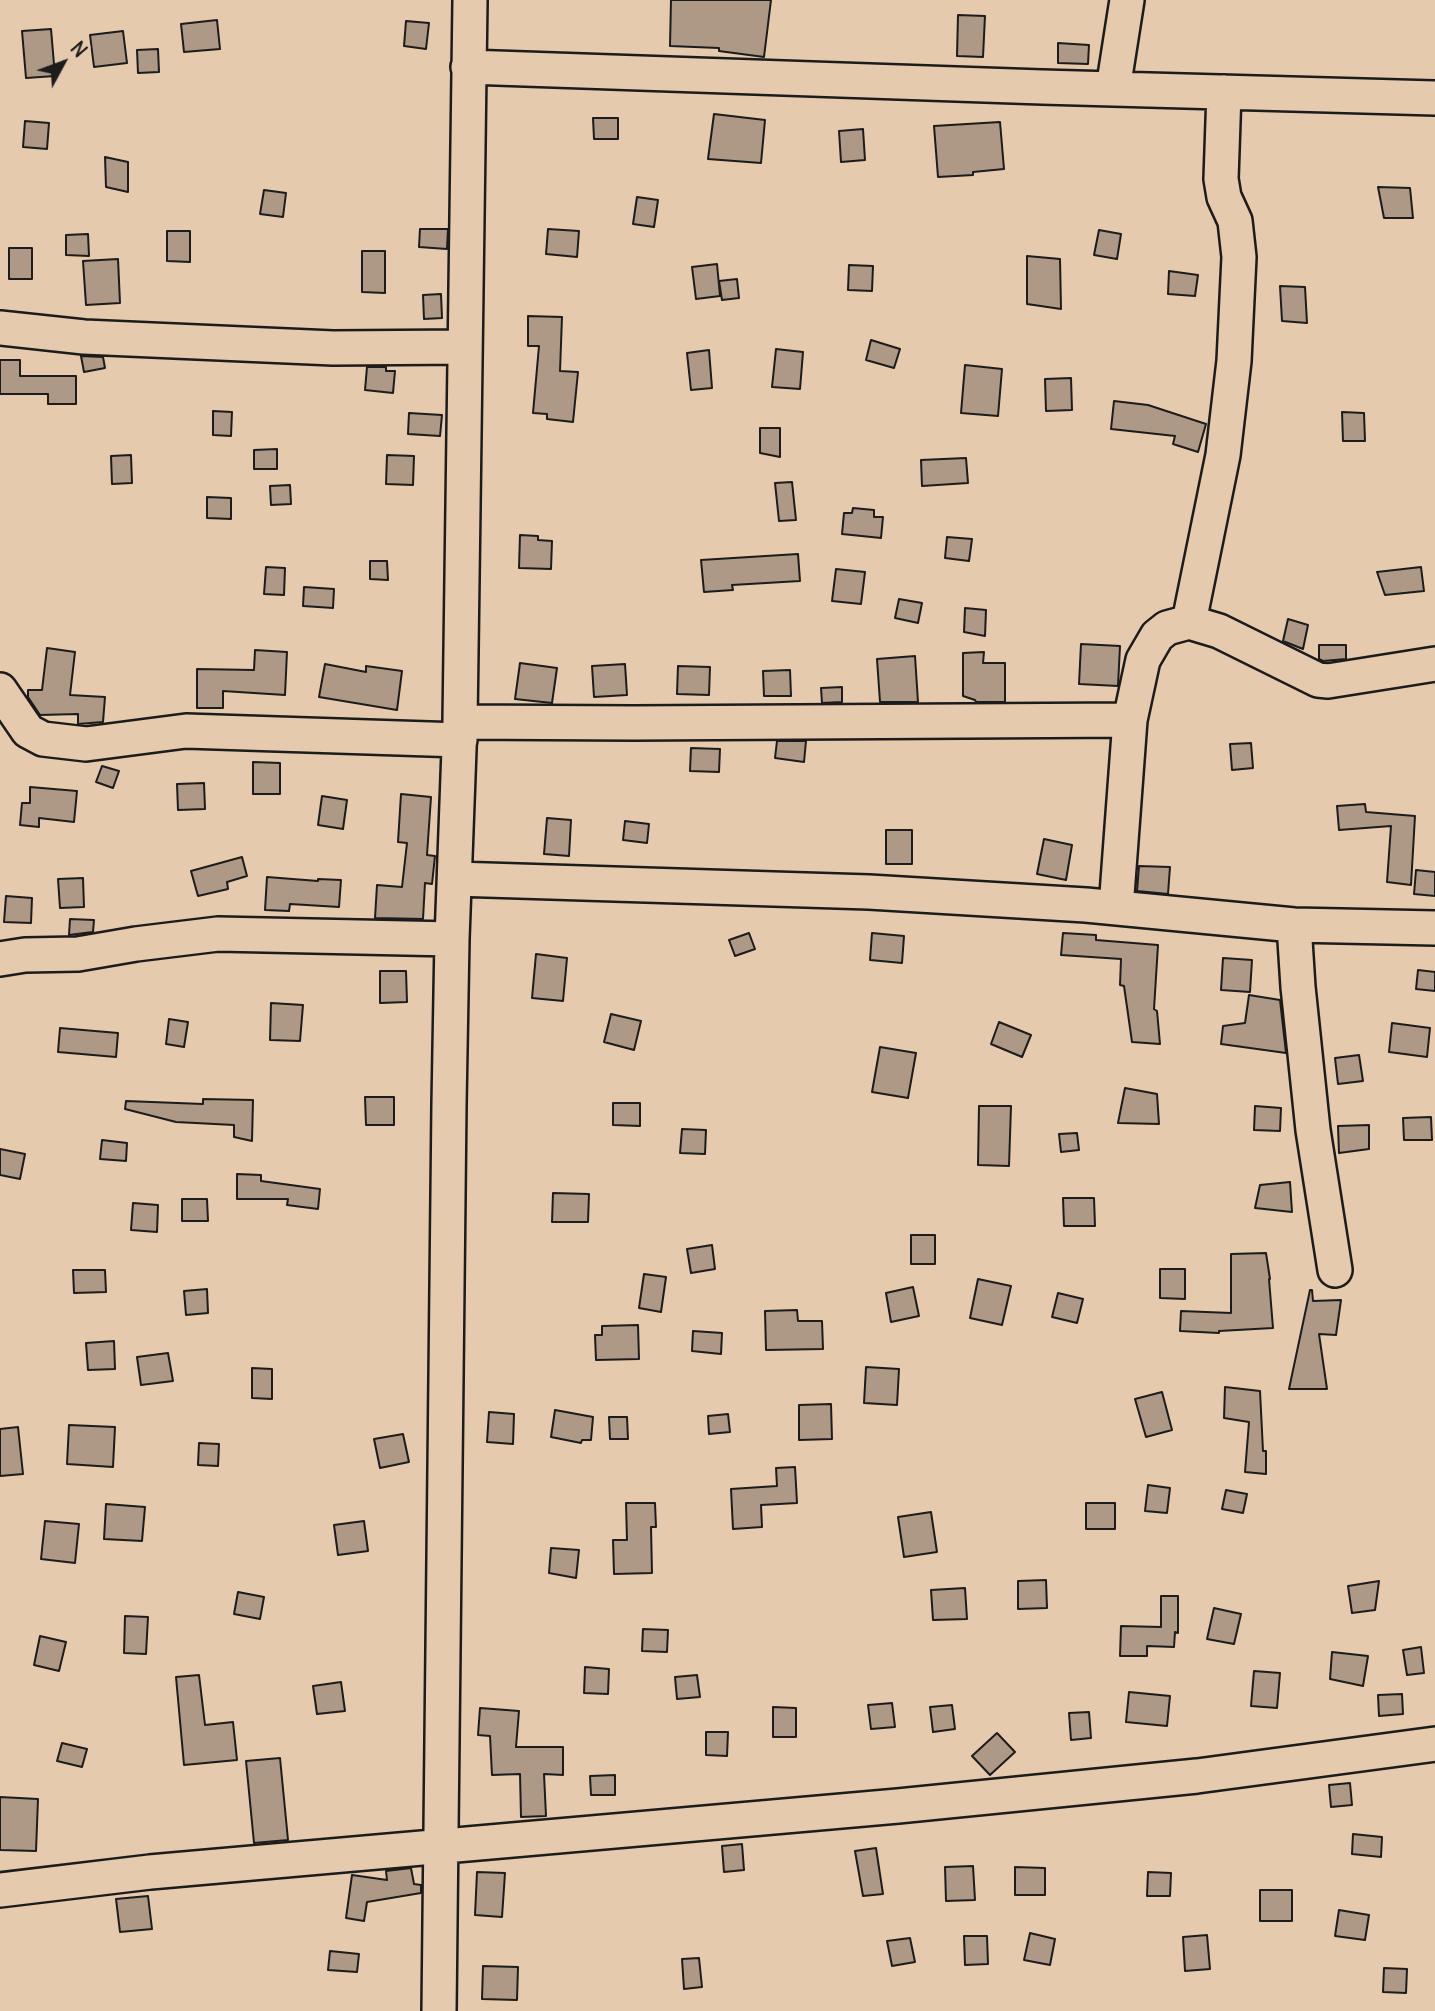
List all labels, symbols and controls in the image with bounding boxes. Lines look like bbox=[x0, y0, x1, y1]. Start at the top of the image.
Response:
north arrow bbox=[28, 28, 98, 98]
text: N bbox=[65, 36, 92, 62]

